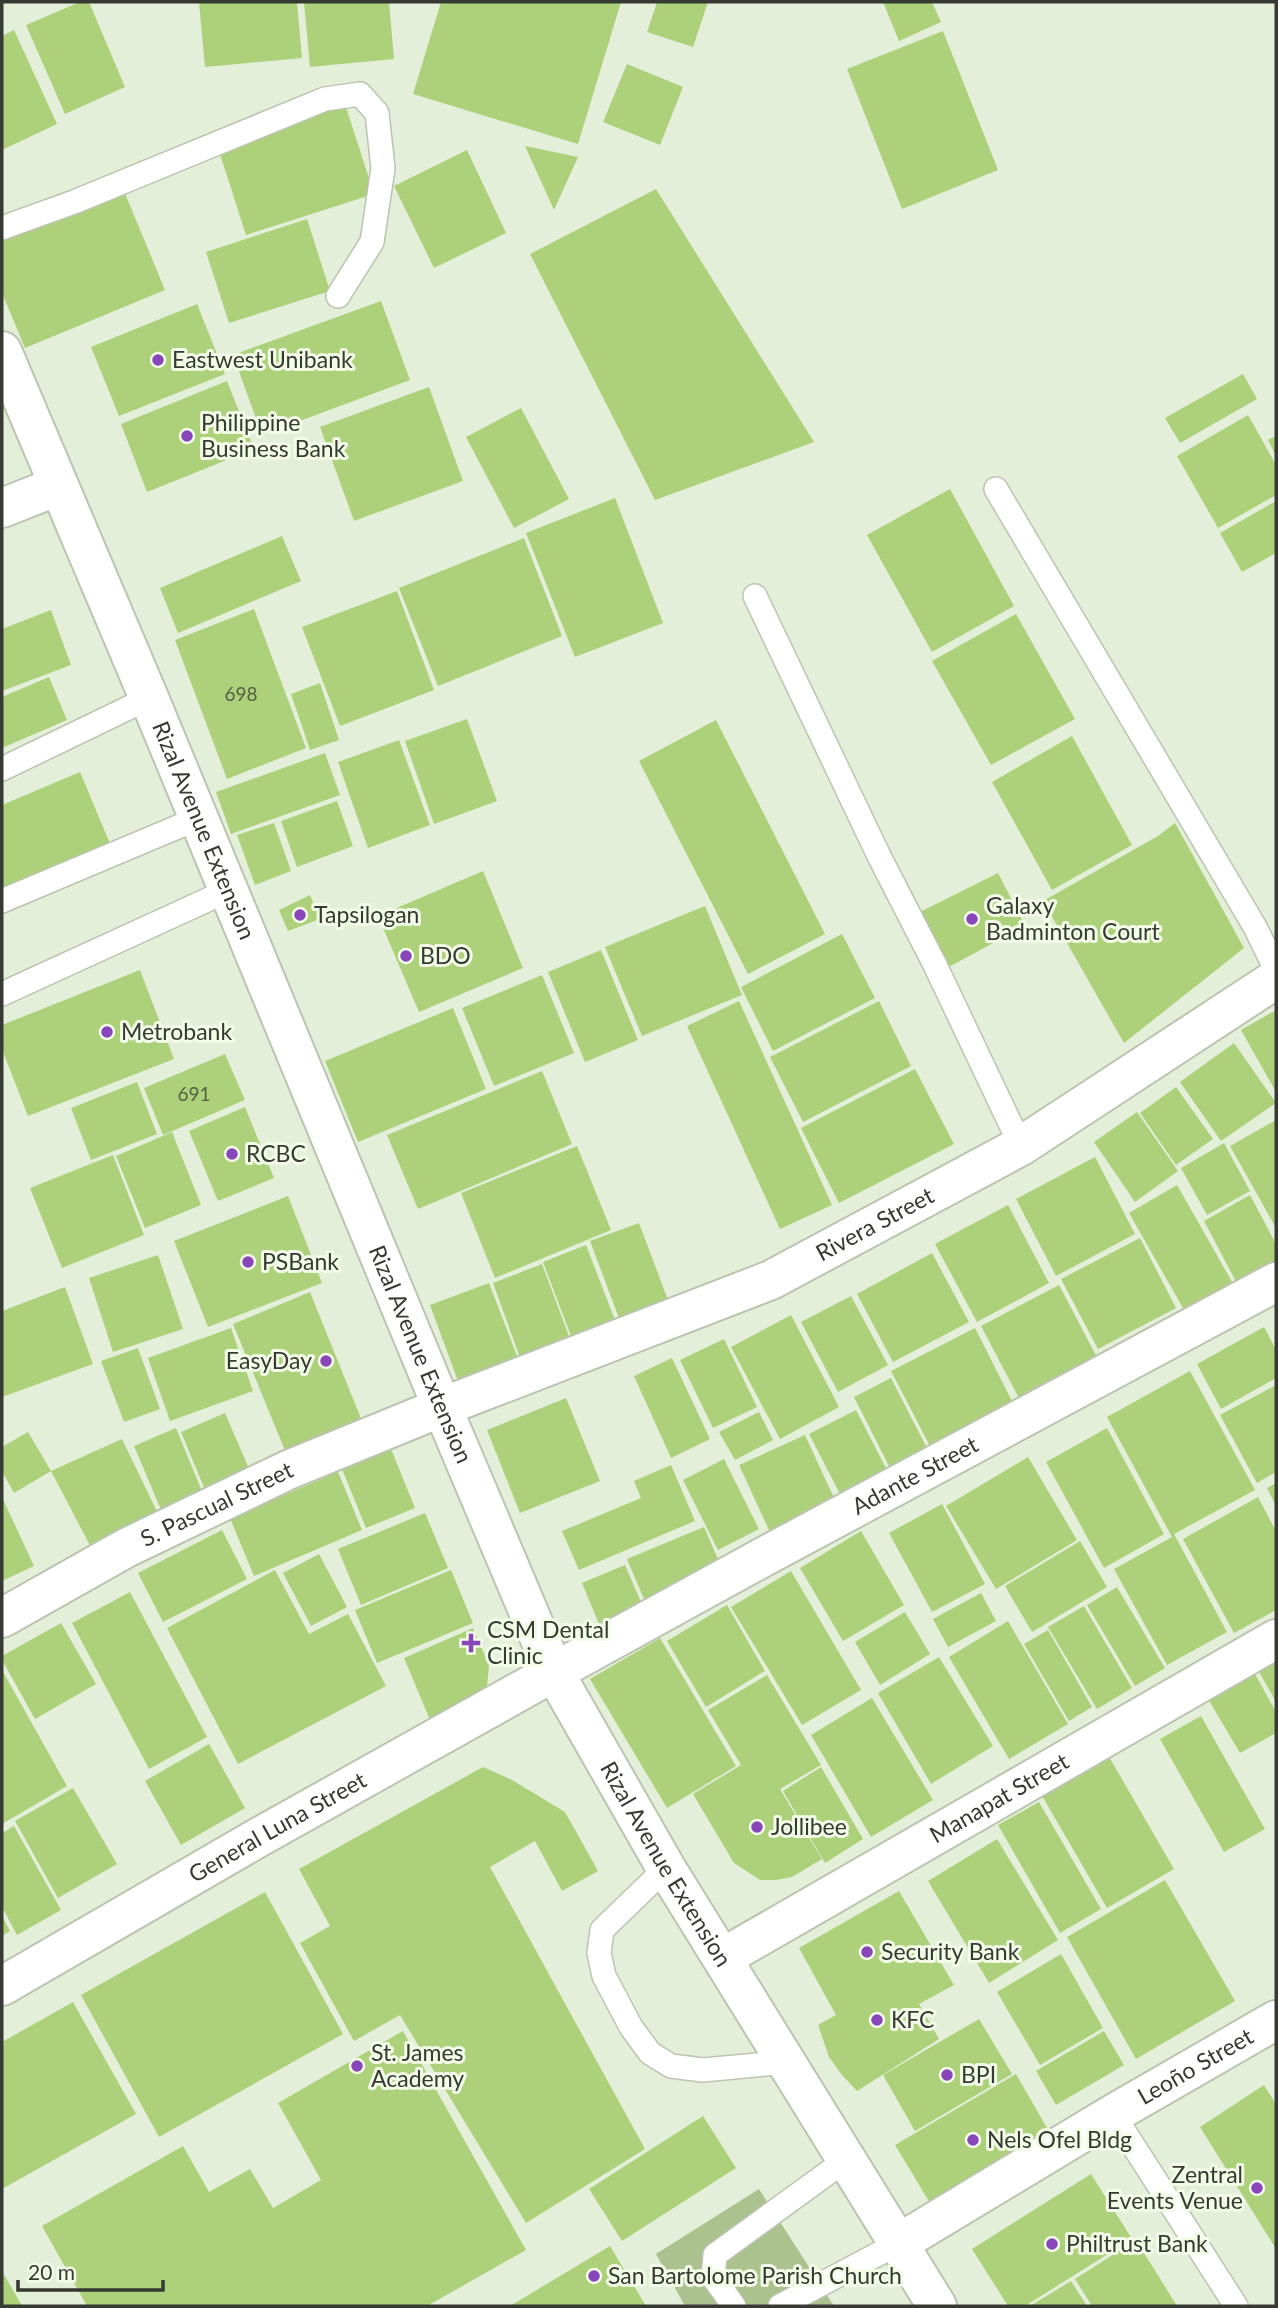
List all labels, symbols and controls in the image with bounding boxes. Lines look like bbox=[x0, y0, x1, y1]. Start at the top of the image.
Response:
place label: Eastwest Unibank bbox=[172, 345, 353, 373]
marker: Eastwest Unibank bbox=[150, 352, 166, 368]
place label: Philippine Business Bank bbox=[201, 408, 346, 462]
marker: Philippine Business Bank bbox=[179, 428, 195, 444]
house number: 698 bbox=[224, 682, 258, 705]
street label: Rizal Avenue Extension bbox=[147, 717, 262, 943]
place label: Galaxy Badminton Court bbox=[986, 891, 1160, 945]
place label: Tapsilogan bbox=[314, 900, 419, 928]
marker: Tapsilogan bbox=[292, 907, 308, 923]
marker: Galaxy Badminton Court bbox=[964, 911, 980, 927]
place label: BDO bbox=[420, 941, 471, 969]
marker: BDO bbox=[398, 948, 414, 964]
place label: Metrobank bbox=[121, 1017, 232, 1045]
marker: Metrobank bbox=[99, 1024, 115, 1040]
house number: 691 bbox=[177, 1082, 211, 1105]
place label: RCBC bbox=[246, 1139, 306, 1167]
marker: RCBC bbox=[224, 1146, 240, 1162]
street label: Rivera Street bbox=[811, 1180, 939, 1266]
street label: Rizal Avenue Extension bbox=[364, 1241, 479, 1467]
place label: PSBank bbox=[262, 1247, 339, 1275]
marker: PSBank bbox=[240, 1254, 256, 1270]
place label: EasyDay bbox=[226, 1346, 312, 1374]
marker: EasyDay bbox=[318, 1353, 334, 1369]
street label: Adante Street bbox=[847, 1429, 983, 1520]
street label: S. Pascual Street bbox=[135, 1455, 298, 1552]
place label: CSM Dental Clinic bbox=[487, 1615, 609, 1669]
marker: CSM Dental Clinic bbox=[461, 1633, 481, 1653]
street label: Manapat Street bbox=[924, 1746, 1074, 1848]
street label: Rizal Avenue Extension bbox=[595, 1756, 738, 1971]
street label: General Luna Street bbox=[183, 1765, 371, 1888]
place label: Jollibee bbox=[771, 1812, 847, 1840]
marker: Jollibee bbox=[749, 1819, 765, 1835]
place label: Security Bank bbox=[881, 1937, 1020, 1965]
marker: Security Bank bbox=[859, 1944, 875, 1960]
place label: KFC bbox=[891, 2005, 934, 2033]
marker: KFC bbox=[869, 2012, 885, 2028]
street label: Leoño Street bbox=[1132, 2021, 1258, 2110]
place label: St. James Academy bbox=[371, 2038, 464, 2092]
marker: St. James Academy bbox=[349, 2058, 365, 2074]
place label: BPI bbox=[961, 2060, 996, 2088]
marker: BPI bbox=[939, 2067, 955, 2083]
place label: Nels Ofel Bldg bbox=[987, 2125, 1132, 2153]
marker: Nels Ofel Bldg bbox=[965, 2132, 981, 2148]
place label: Zentral Events Venue bbox=[1107, 2160, 1243, 2214]
marker: Zentral Events Venue bbox=[1249, 2180, 1265, 2196]
place label: Philtrust Bank bbox=[1066, 2229, 1208, 2257]
marker: Philtrust Bank bbox=[1044, 2236, 1060, 2252]
scale bar bbox=[18, 2248, 163, 2292]
text: 20 m bbox=[28, 2259, 75, 2284]
place label: San Bartolome Parish Church bbox=[608, 2261, 902, 2289]
marker: San Bartolome Parish Church bbox=[586, 2268, 602, 2284]

